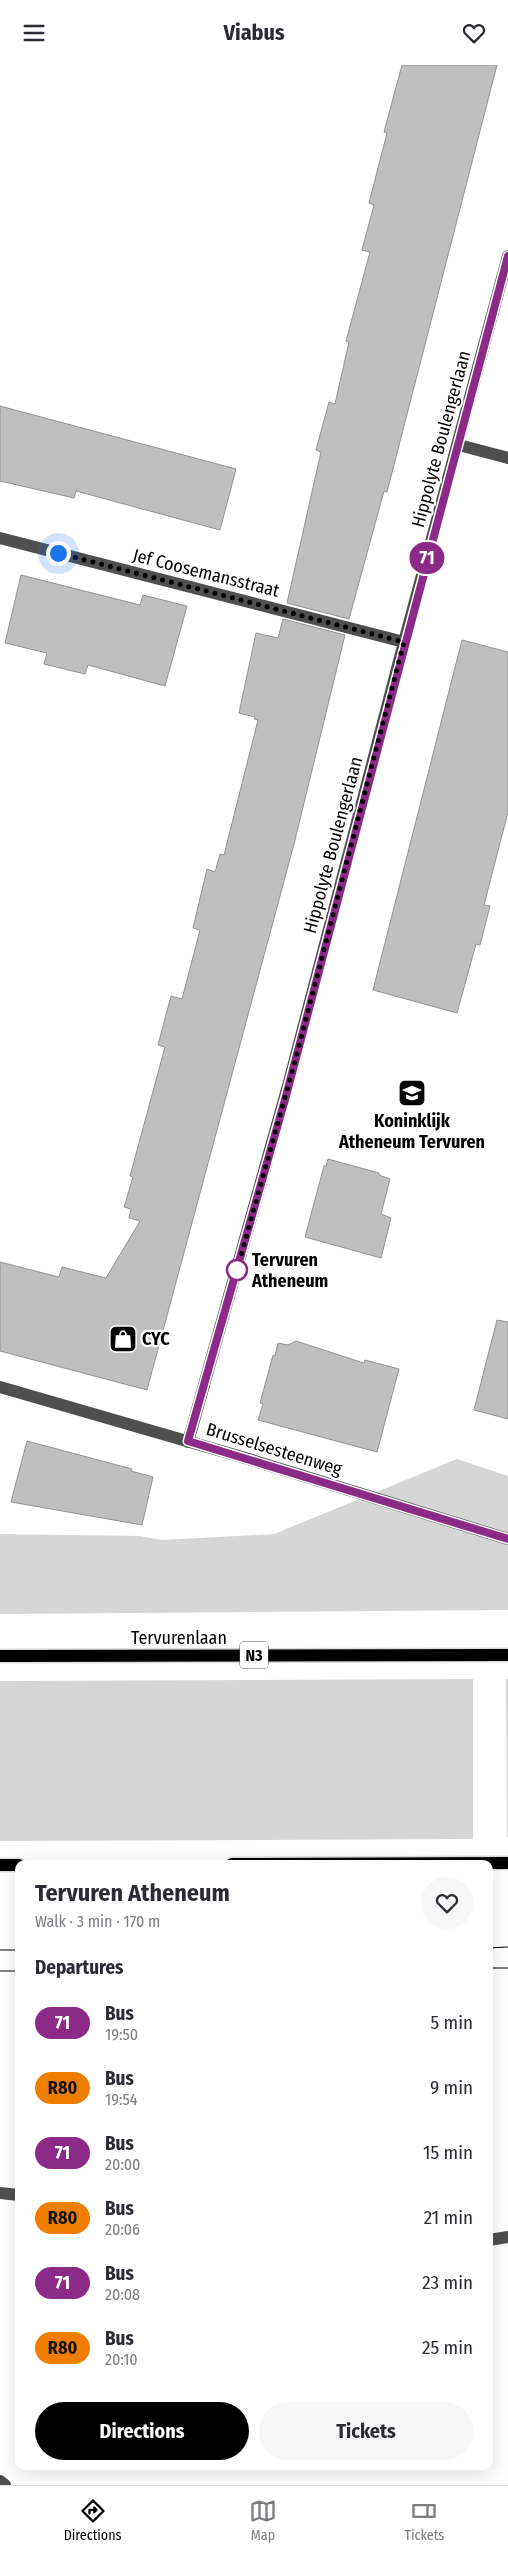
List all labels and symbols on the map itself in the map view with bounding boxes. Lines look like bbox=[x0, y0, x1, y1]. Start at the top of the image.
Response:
street label: Hippolyte Boulengerlaan bbox=[407, 348, 475, 530]
your location bbox=[46, 541, 71, 566]
line badge: 71 bbox=[404, 542, 450, 574]
street label: Jef Coosemansstraat bbox=[130, 544, 282, 602]
street label: Hippolyte Boulengerlaan bbox=[299, 754, 367, 936]
school or university icon: Koninklijk Atheneum Tervuren bbox=[397, 1078, 427, 1108]
place label: Koninklijk Atheneum Tervuren bbox=[338, 1110, 485, 1153]
place label: Tervuren Atheneum bbox=[251, 1249, 328, 1292]
marker: Tervuren Atheneum bbox=[226, 1259, 248, 1281]
shop icon: CYC bbox=[108, 1324, 138, 1354]
place label: CYC bbox=[142, 1328, 170, 1350]
street label: Brusselsesteenweg bbox=[204, 1418, 345, 1480]
street label: Tervurenlaan bbox=[131, 1627, 227, 1649]
road number: N3 bbox=[240, 1641, 268, 1669]

